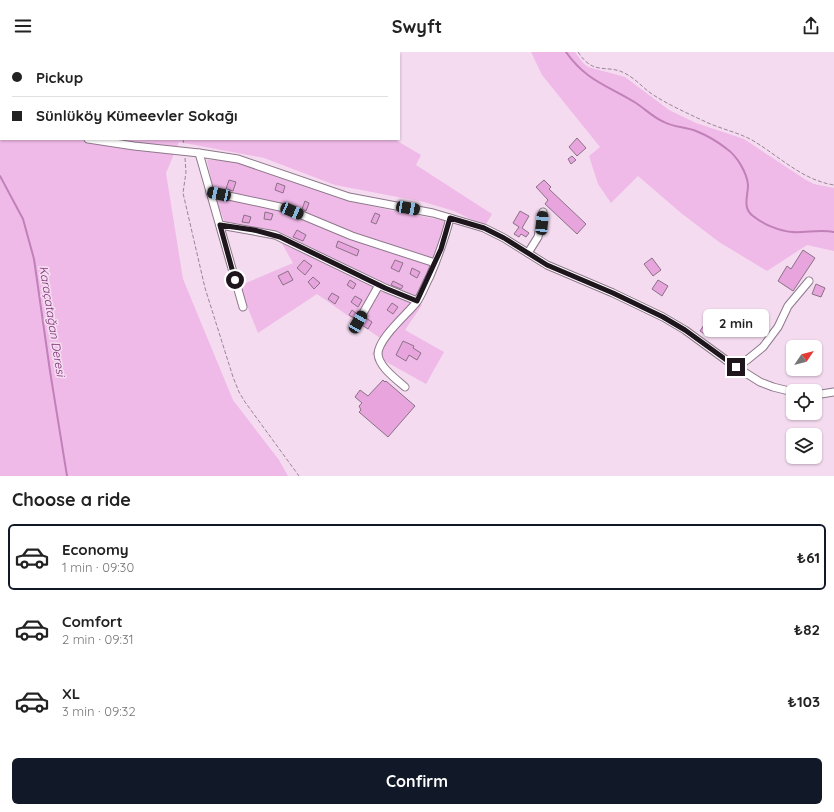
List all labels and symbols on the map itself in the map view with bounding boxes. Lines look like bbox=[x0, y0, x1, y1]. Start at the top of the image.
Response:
car bbox=[206, 186, 232, 202]
car bbox=[395, 200, 421, 216]
car bbox=[279, 201, 305, 221]
car bbox=[535, 211, 549, 235]
water label: Karaçatağan Deresi bbox=[36, 265, 69, 379]
route start bbox=[226, 271, 244, 289]
car bbox=[347, 309, 369, 335]
callout: 2 min bbox=[703, 309, 769, 337]
north arrow bbox=[786, 340, 822, 376]
route end bbox=[727, 358, 745, 376]

